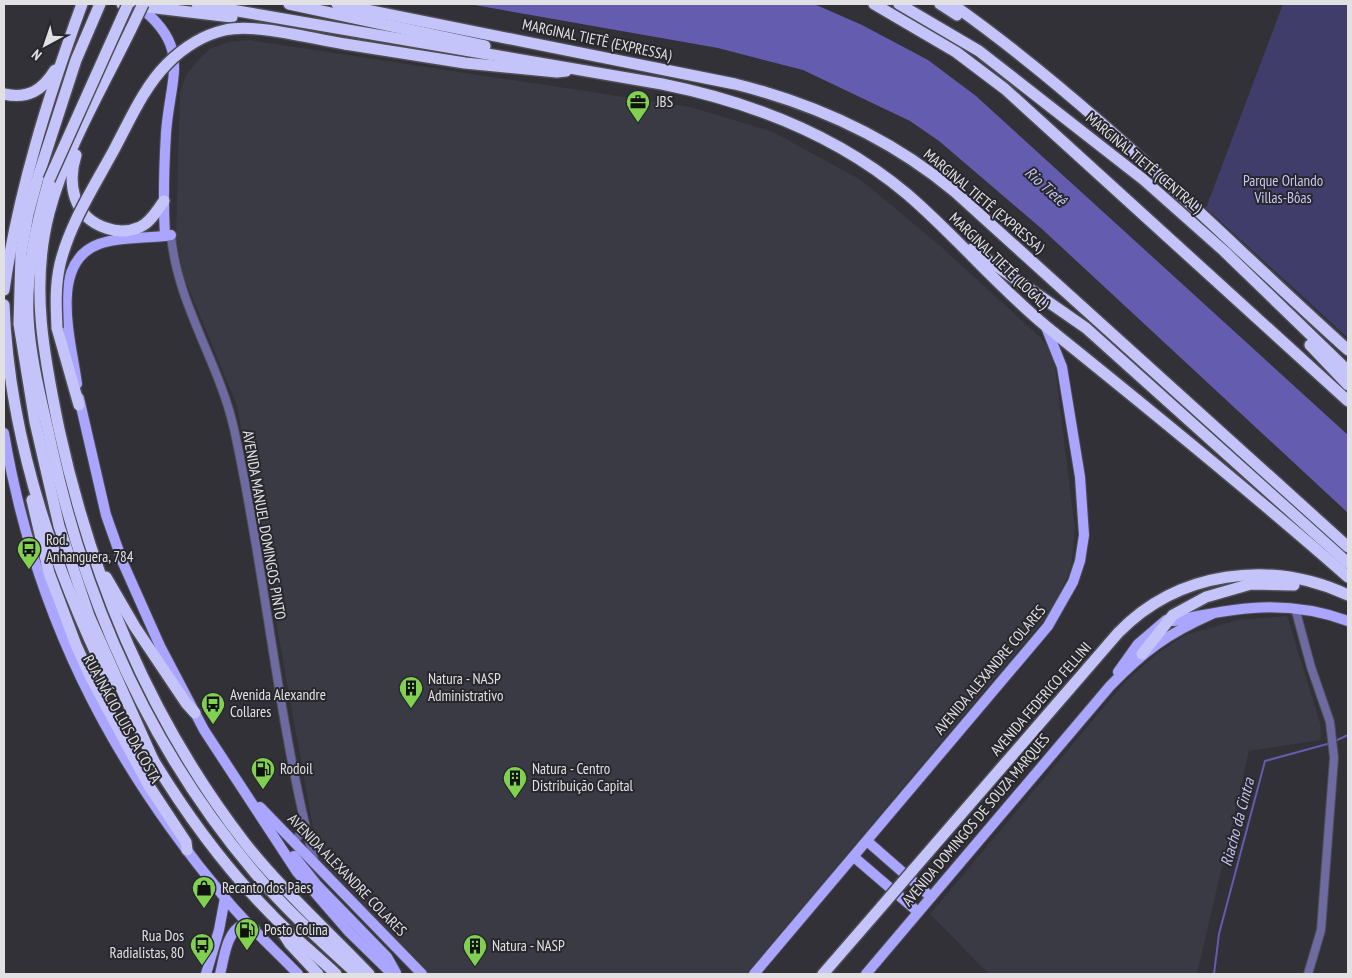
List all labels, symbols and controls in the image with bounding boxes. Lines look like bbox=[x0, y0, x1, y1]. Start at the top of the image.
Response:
street label: MARGINAL TIETÊ (EXPRESSA) bbox=[521, 14, 674, 65]
north arrow bbox=[20, 20, 70, 70]
text: N bbox=[28, 46, 45, 64]
office icon: JBS bbox=[625, 89, 651, 123]
place label: JBS bbox=[655, 92, 673, 111]
street label: MARGINAL TIETÊ (CENTRAL) bbox=[1082, 108, 1207, 217]
street label: MARGINAL TIETÊ (EXPRESSA) bbox=[920, 144, 1049, 257]
water label: Rio Tietê bbox=[1021, 162, 1072, 211]
park label: Parque Orlando Villas-Bôas bbox=[1243, 171, 1323, 207]
street label: MARGINAL TIETÊ (LOCAL) bbox=[946, 208, 1054, 313]
street label: AVENIDA MANUEL DOMINGOS PINTO bbox=[238, 429, 291, 621]
place label: Rod. Anhanguera, 784 bbox=[46, 530, 134, 566]
bus stop icon: Rod. Anhanguera, 784 bbox=[16, 536, 42, 570]
street label: AVENIDA ALEXANDRE COLARES bbox=[930, 601, 1049, 738]
street label: AVENIDA FEDERICO FELLINI bbox=[986, 638, 1095, 759]
street label: RUA INÁCIO LUIS DA COSTA bbox=[79, 651, 166, 787]
place label: Natura - NASP Administrativo bbox=[428, 669, 503, 705]
building icon: Natura - NASP Administrativo bbox=[398, 675, 424, 709]
place label: Avenida Alexandre Collares bbox=[230, 685, 326, 721]
bus stop icon: Avenida Alexandre Collares bbox=[200, 691, 226, 725]
street label: AVENIDA DOMINGOS DE SOUZA MARQUES bbox=[898, 729, 1053, 910]
fuel station icon: Rodoil bbox=[250, 756, 276, 790]
place label: Rodoil bbox=[280, 759, 313, 778]
place label: Natura - Centro Distribuição Capital bbox=[532, 759, 634, 795]
building icon: Natura - Centro Distribuição Capital bbox=[502, 765, 528, 799]
water label: Riacho da Cintra bbox=[1216, 774, 1259, 868]
street label: AVENIDA ALEXANDRE COLARES bbox=[284, 809, 411, 940]
shop icon: Recanto dos Pães bbox=[191, 875, 217, 909]
place label: Recanto dos Pães bbox=[222, 878, 312, 897]
fuel station icon: Posto Colina bbox=[234, 917, 260, 951]
place label: Posto Colina bbox=[264, 920, 328, 939]
place label: Rua Dos Radialistas, 80 bbox=[110, 926, 184, 962]
bus stop icon: Rua Dos Radialistas, 80 bbox=[189, 932, 215, 966]
building icon: Natura - NASP bbox=[462, 933, 488, 967]
place label: Natura - NASP bbox=[492, 936, 565, 955]

